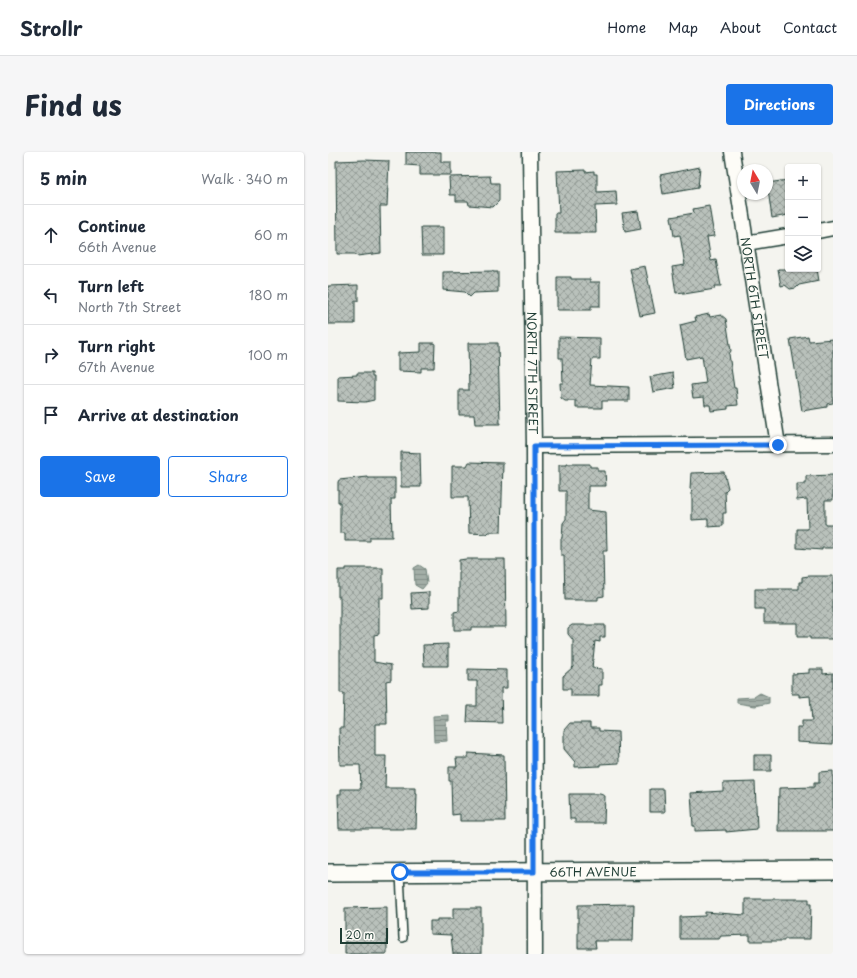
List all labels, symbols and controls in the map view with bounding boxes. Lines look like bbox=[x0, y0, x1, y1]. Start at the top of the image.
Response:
text: Strollr bbox=[20, 14, 83, 42]
text: Home bbox=[607, 17, 646, 38]
text: Map bbox=[668, 17, 698, 38]
text: About bbox=[720, 17, 761, 38]
text: Contact bbox=[783, 17, 837, 38]
text: Find us bbox=[24, 83, 122, 126]
button: Directions bbox=[726, 84, 833, 125]
north arrow bbox=[737, 164, 773, 200]
map controls bbox=[785, 164, 821, 272]
button: + bbox=[785, 164, 821, 200]
text: 5 min bbox=[40, 165, 87, 191]
text: Walk · 340 m bbox=[201, 169, 288, 188]
button: − bbox=[785, 200, 821, 236]
text: Continue bbox=[78, 214, 146, 237]
icon: ahead bbox=[40, 224, 62, 246]
text: 60 m bbox=[254, 225, 288, 244]
street label: NORTH 6TH STREET bbox=[737, 236, 774, 361]
button: layers bbox=[785, 236, 821, 272]
text: 66th Avenue bbox=[78, 237, 157, 256]
text: Turn left bbox=[78, 274, 144, 297]
icon: left bbox=[40, 284, 62, 306]
text: 180 m bbox=[249, 285, 288, 304]
text: North 7th Street bbox=[78, 297, 181, 316]
street label: NORTH 7TH STREET bbox=[523, 312, 543, 435]
text: Turn right bbox=[78, 334, 155, 357]
icon: right bbox=[40, 344, 62, 366]
text: 100 m bbox=[248, 345, 288, 364]
text: 67th Avenue bbox=[78, 357, 155, 376]
text: Arrive at destination bbox=[78, 403, 239, 426]
icon: arrive bbox=[40, 404, 62, 426]
route end bbox=[769, 436, 787, 454]
button: Save bbox=[40, 456, 160, 497]
button: Share bbox=[168, 456, 288, 497]
street label: 66TH AVENUE bbox=[549, 862, 637, 881]
route start bbox=[391, 863, 409, 881]
scale bar bbox=[340, 926, 388, 945]
text: 20 m bbox=[346, 926, 374, 943]

